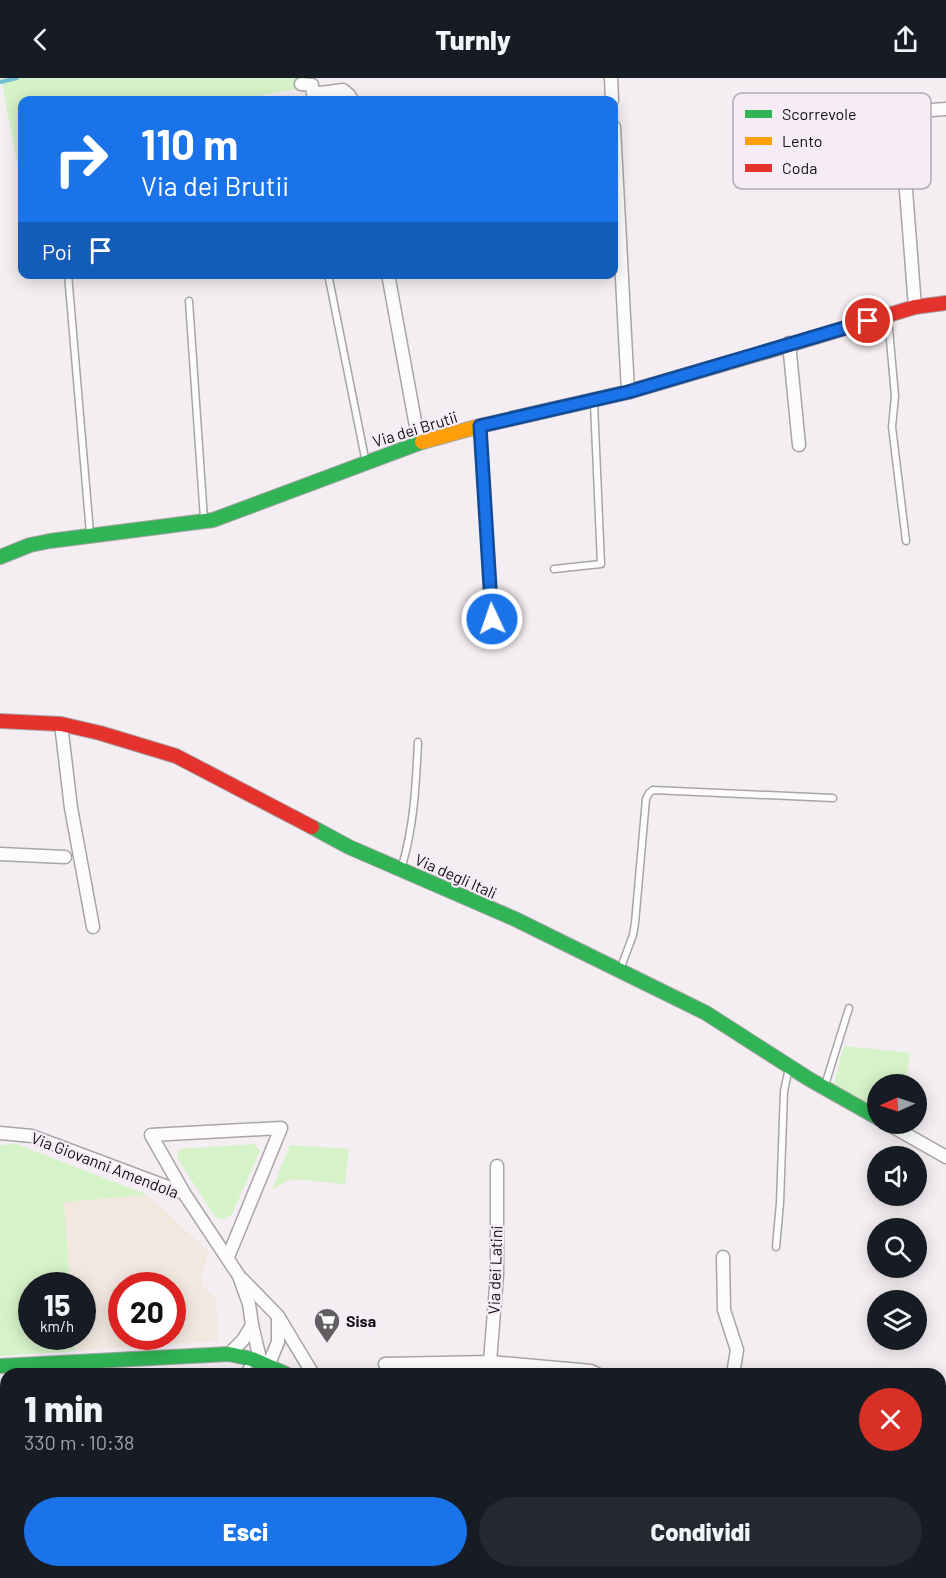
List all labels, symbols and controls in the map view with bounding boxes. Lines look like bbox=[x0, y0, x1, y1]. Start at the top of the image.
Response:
icon: back bbox=[24, 23, 57, 56]
text: Turnly bbox=[435, 23, 511, 55]
icon: share bbox=[889, 23, 922, 56]
legend bbox=[733, 93, 931, 189]
text: Scorrevole bbox=[782, 104, 856, 123]
text: 110 m bbox=[141, 118, 238, 168]
icon: right bbox=[42, 120, 120, 198]
text: Lento bbox=[782, 131, 823, 150]
text: Coda bbox=[782, 158, 817, 177]
text: Via dei Brutii bbox=[141, 169, 289, 201]
icon: arrive bbox=[84, 234, 117, 267]
text: Poi bbox=[42, 238, 72, 264]
pin bbox=[842, 295, 893, 346]
icon: arrive bbox=[851, 304, 884, 337]
street label: Via dei Brutii bbox=[370, 407, 460, 450]
position arrow bbox=[460, 587, 524, 651]
street label: Via degli Itali bbox=[412, 849, 500, 902]
north arrow bbox=[867, 1074, 927, 1134]
map controls bbox=[867, 1074, 927, 1350]
street label: Via Giovanni Amendola bbox=[29, 1128, 182, 1201]
button: sound bbox=[867, 1146, 927, 1206]
button: search bbox=[867, 1218, 927, 1278]
street label: Via dei Latini bbox=[483, 1225, 506, 1315]
speed limit sign: 20 bbox=[108, 1272, 186, 1350]
text: 15 bbox=[44, 1286, 70, 1322]
button: layers bbox=[867, 1290, 927, 1350]
supermarket icon: Sisa bbox=[312, 1306, 342, 1344]
place label: Sisa bbox=[346, 1311, 376, 1330]
text: km/h bbox=[40, 1317, 74, 1335]
text: 1 min bbox=[24, 1386, 103, 1429]
button: close bbox=[859, 1388, 922, 1451]
text: 330 m · 10:38 bbox=[24, 1430, 134, 1454]
button: Esci bbox=[24, 1497, 467, 1566]
button: Condividi bbox=[479, 1497, 922, 1566]

